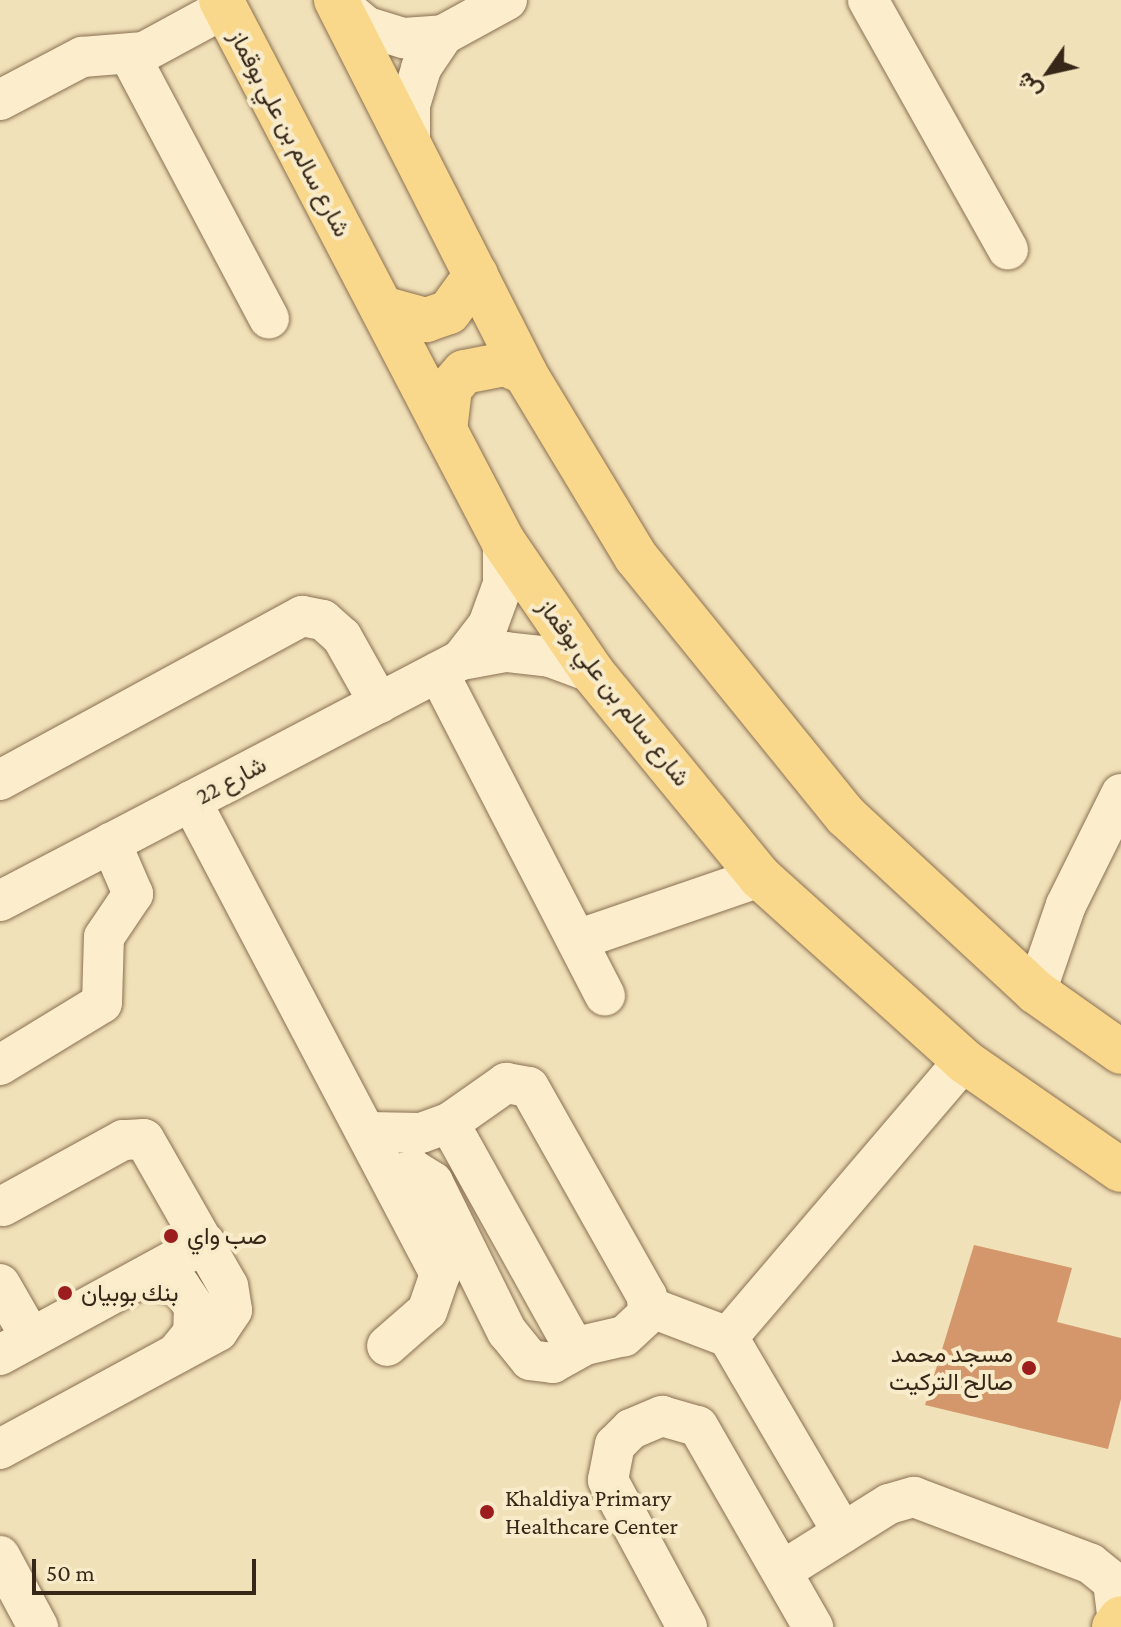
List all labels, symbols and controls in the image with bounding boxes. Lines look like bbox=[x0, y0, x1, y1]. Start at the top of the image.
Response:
street label: شارع سالم بن علي بوقماز bbox=[223, 24, 357, 242]
north arrow bbox=[1009, 32, 1089, 112]
text: ش bbox=[1011, 68, 1046, 104]
street label: شارع سالم بن علي بوقماز bbox=[532, 592, 696, 792]
street label: شارع 22 bbox=[191, 750, 271, 810]
place label: صب واي bbox=[187, 1222, 267, 1250]
marker: صب واي bbox=[162, 1227, 180, 1245]
place label: بنك بوبيان bbox=[81, 1279, 179, 1307]
marker: بنك بوبيان bbox=[56, 1284, 74, 1302]
place label: مسجد محمد صالح التركيت bbox=[889, 1340, 1013, 1396]
marker: مسجد محمد صالح التركيت bbox=[1020, 1359, 1038, 1377]
place label: Khaldiya Primary Healthcare Center bbox=[505, 1484, 678, 1540]
marker: Khaldiya Primary Healthcare Center bbox=[476, 1501, 498, 1523]
scale bar bbox=[36, 1543, 260, 1593]
text: 50 m bbox=[46, 1559, 95, 1586]

